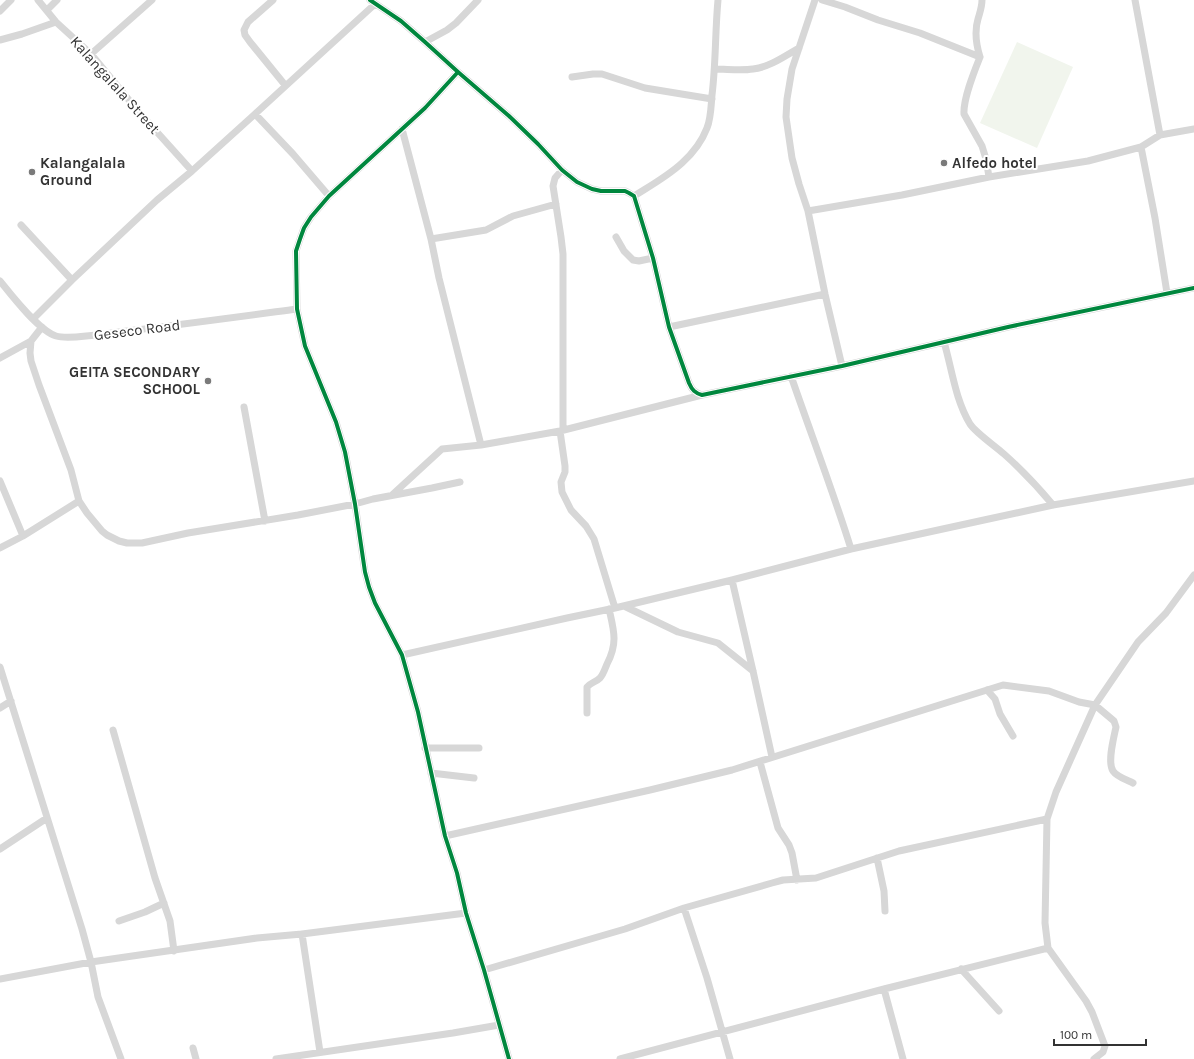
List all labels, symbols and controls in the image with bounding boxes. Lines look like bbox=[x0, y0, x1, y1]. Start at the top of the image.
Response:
street label: Kalangalala Street bbox=[66, 32, 164, 138]
place label: Kalangalala Ground bbox=[40, 154, 125, 189]
place label: Alfedo hotel bbox=[952, 154, 1037, 172]
marker: Alfedo hotel bbox=[939, 158, 949, 168]
marker: Kalangalala Ground bbox=[27, 167, 37, 177]
street label: Geseco Road bbox=[93, 316, 181, 344]
place label: GEITA SECONDARY SCHOOL bbox=[69, 363, 201, 398]
marker: GEITA SECONDARY SCHOOL bbox=[203, 376, 213, 386]
scale bar bbox=[1054, 1021, 1146, 1047]
text: 100 m bbox=[1060, 1028, 1092, 1042]

